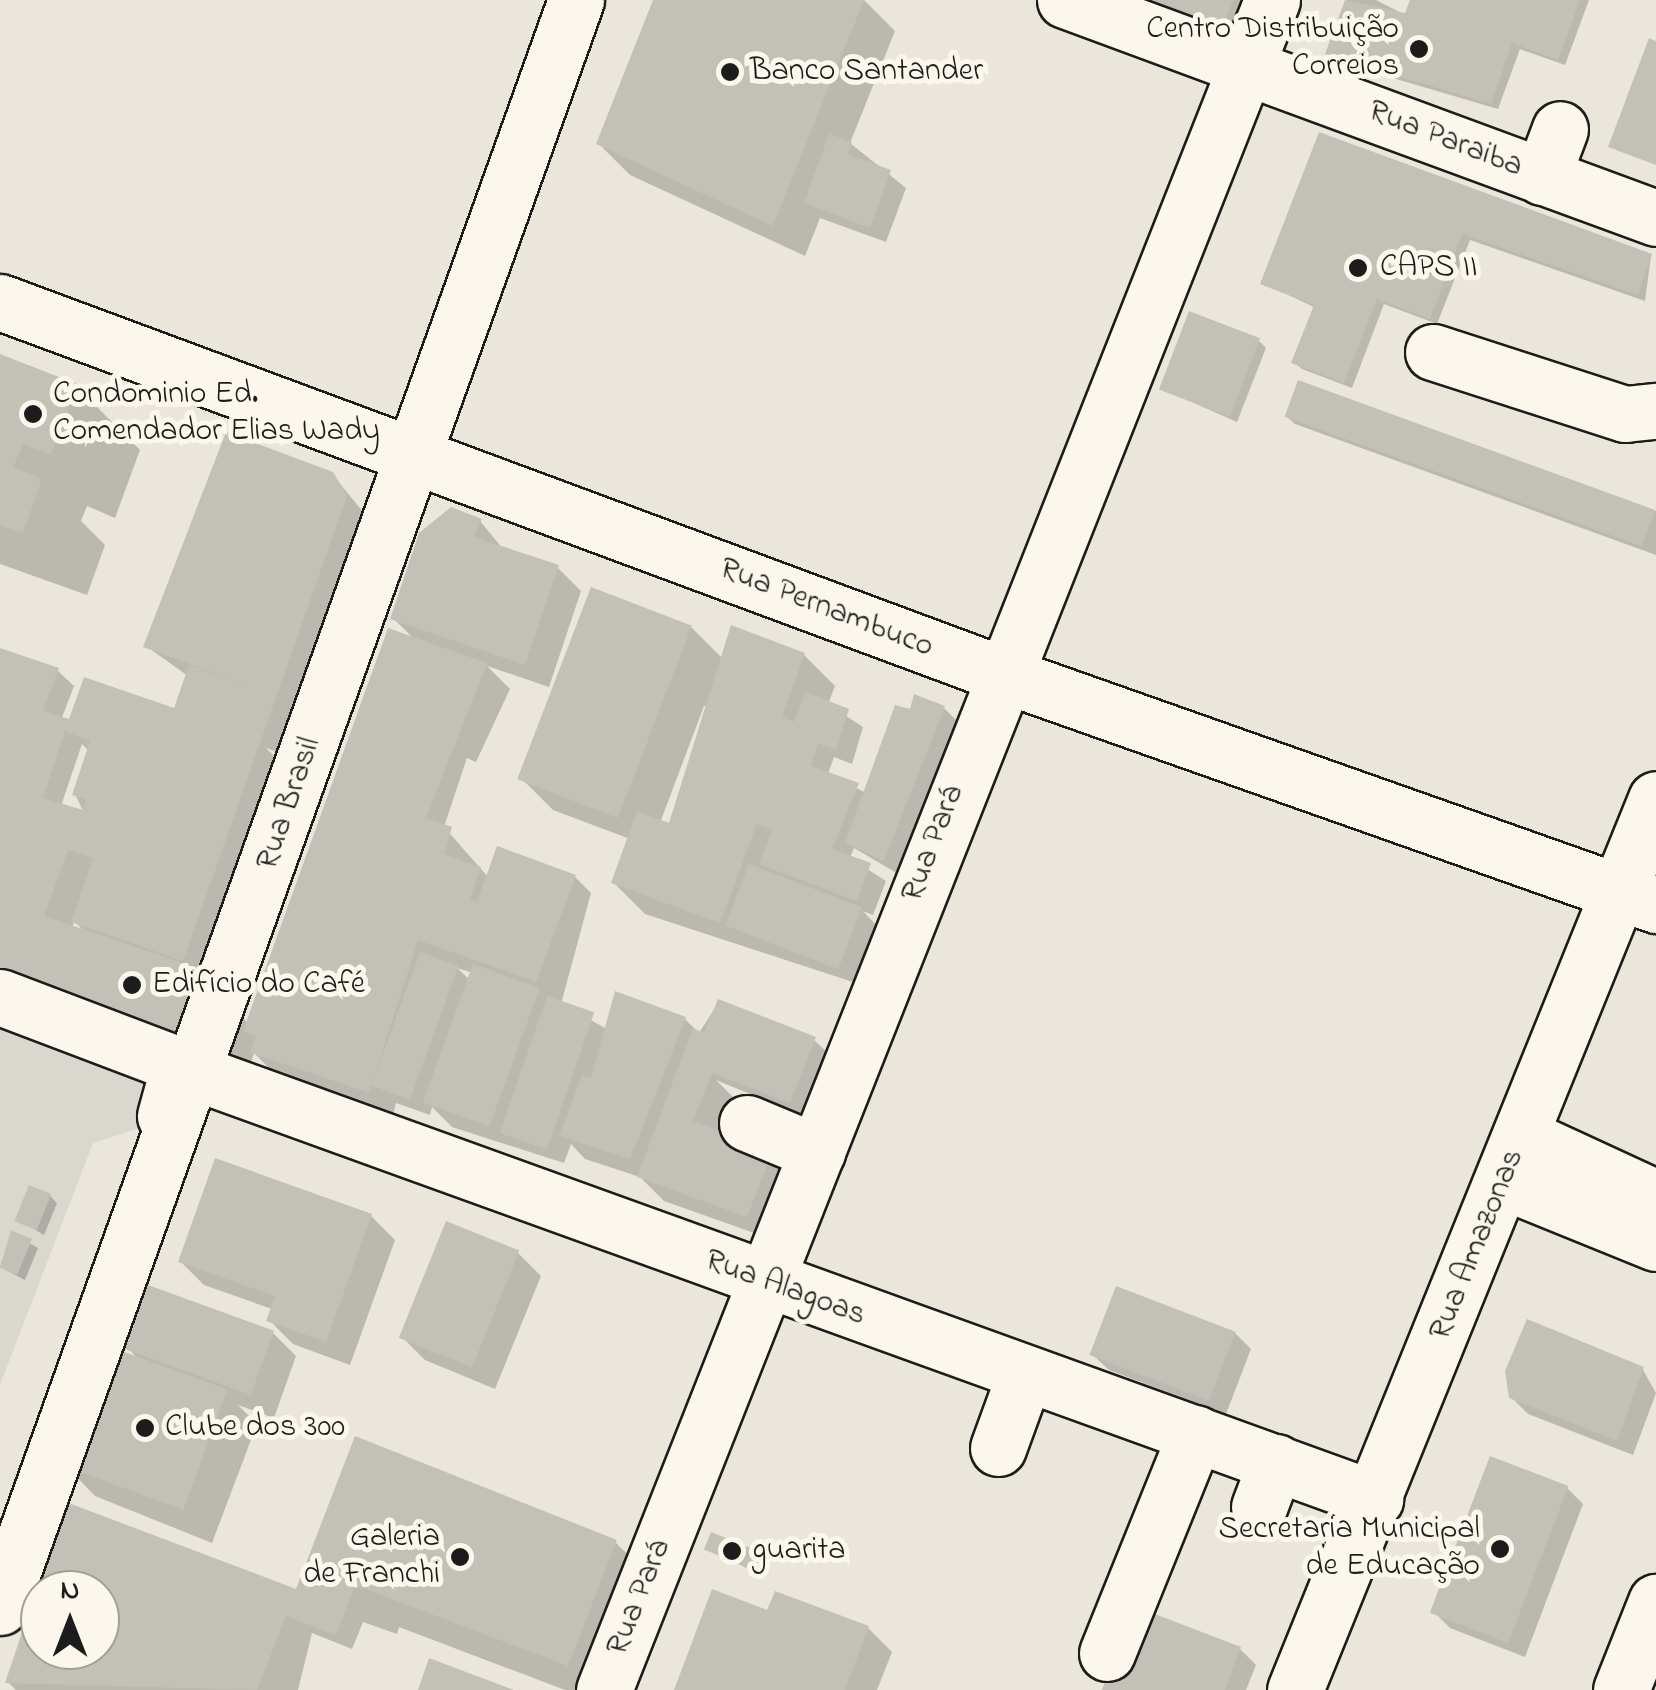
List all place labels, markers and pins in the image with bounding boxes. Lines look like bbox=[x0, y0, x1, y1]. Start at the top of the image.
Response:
place label: Centro Distribuição Correios bbox=[1146, 12, 1399, 87]
marker: Centro Distribuição Correios bbox=[1408, 38, 1430, 60]
place label: Banco Santander bbox=[750, 53, 983, 91]
marker: Banco Santander bbox=[719, 61, 741, 83]
place label: CAPS II bbox=[1380, 249, 1477, 287]
marker: CAPS II bbox=[1345, 255, 1371, 281]
place label: Condominio Ed. Comendador Elias Wady bbox=[53, 377, 380, 452]
marker: Condominio Ed. Comendador Elias Wady bbox=[22, 403, 44, 425]
place label: Edifício do Café bbox=[152, 966, 365, 1004]
marker: Edifício do Café bbox=[121, 974, 143, 996]
place label: Clube dos 300 bbox=[165, 1409, 345, 1447]
marker: Clube dos 300 bbox=[134, 1417, 156, 1439]
place label: Secretaria Municipal de Educação bbox=[1218, 1512, 1480, 1587]
place label: Galeria de Franchi bbox=[303, 1520, 440, 1595]
place label: guarita bbox=[752, 1532, 846, 1570]
marker: Secretaria Municipal de Educação bbox=[1489, 1538, 1511, 1560]
marker: guarita bbox=[721, 1540, 743, 1562]
marker: Galeria de Franchi bbox=[449, 1546, 471, 1568]

